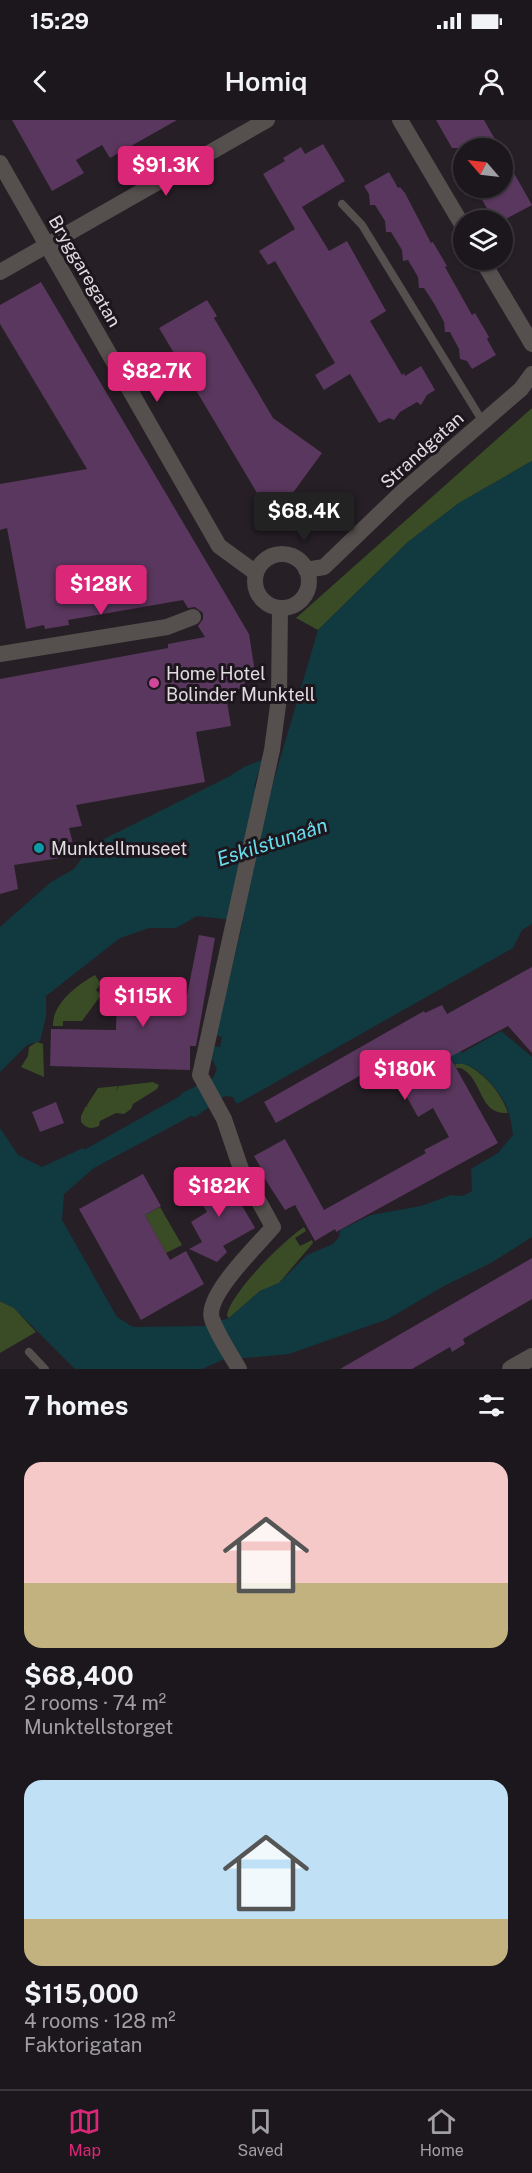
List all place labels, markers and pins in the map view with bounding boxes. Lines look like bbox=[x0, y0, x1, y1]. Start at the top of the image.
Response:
pin: $91.3K bbox=[117, 146, 215, 197]
pin: $82.7K bbox=[108, 352, 206, 403]
pin: $68.4K bbox=[255, 492, 353, 543]
pin: $128K bbox=[59, 565, 143, 616]
place label: Home Hotel Bolinder Munktell bbox=[166, 663, 315, 705]
marker: Home Hotel Bolinder Munktell bbox=[147, 676, 161, 690]
place label: Munktellmuseet bbox=[51, 838, 187, 859]
marker: Munktellmuseet bbox=[32, 841, 46, 855]
pin: $115K bbox=[101, 977, 185, 1028]
pin: $180K bbox=[363, 1050, 447, 1101]
pin: $182K bbox=[177, 1167, 261, 1218]

